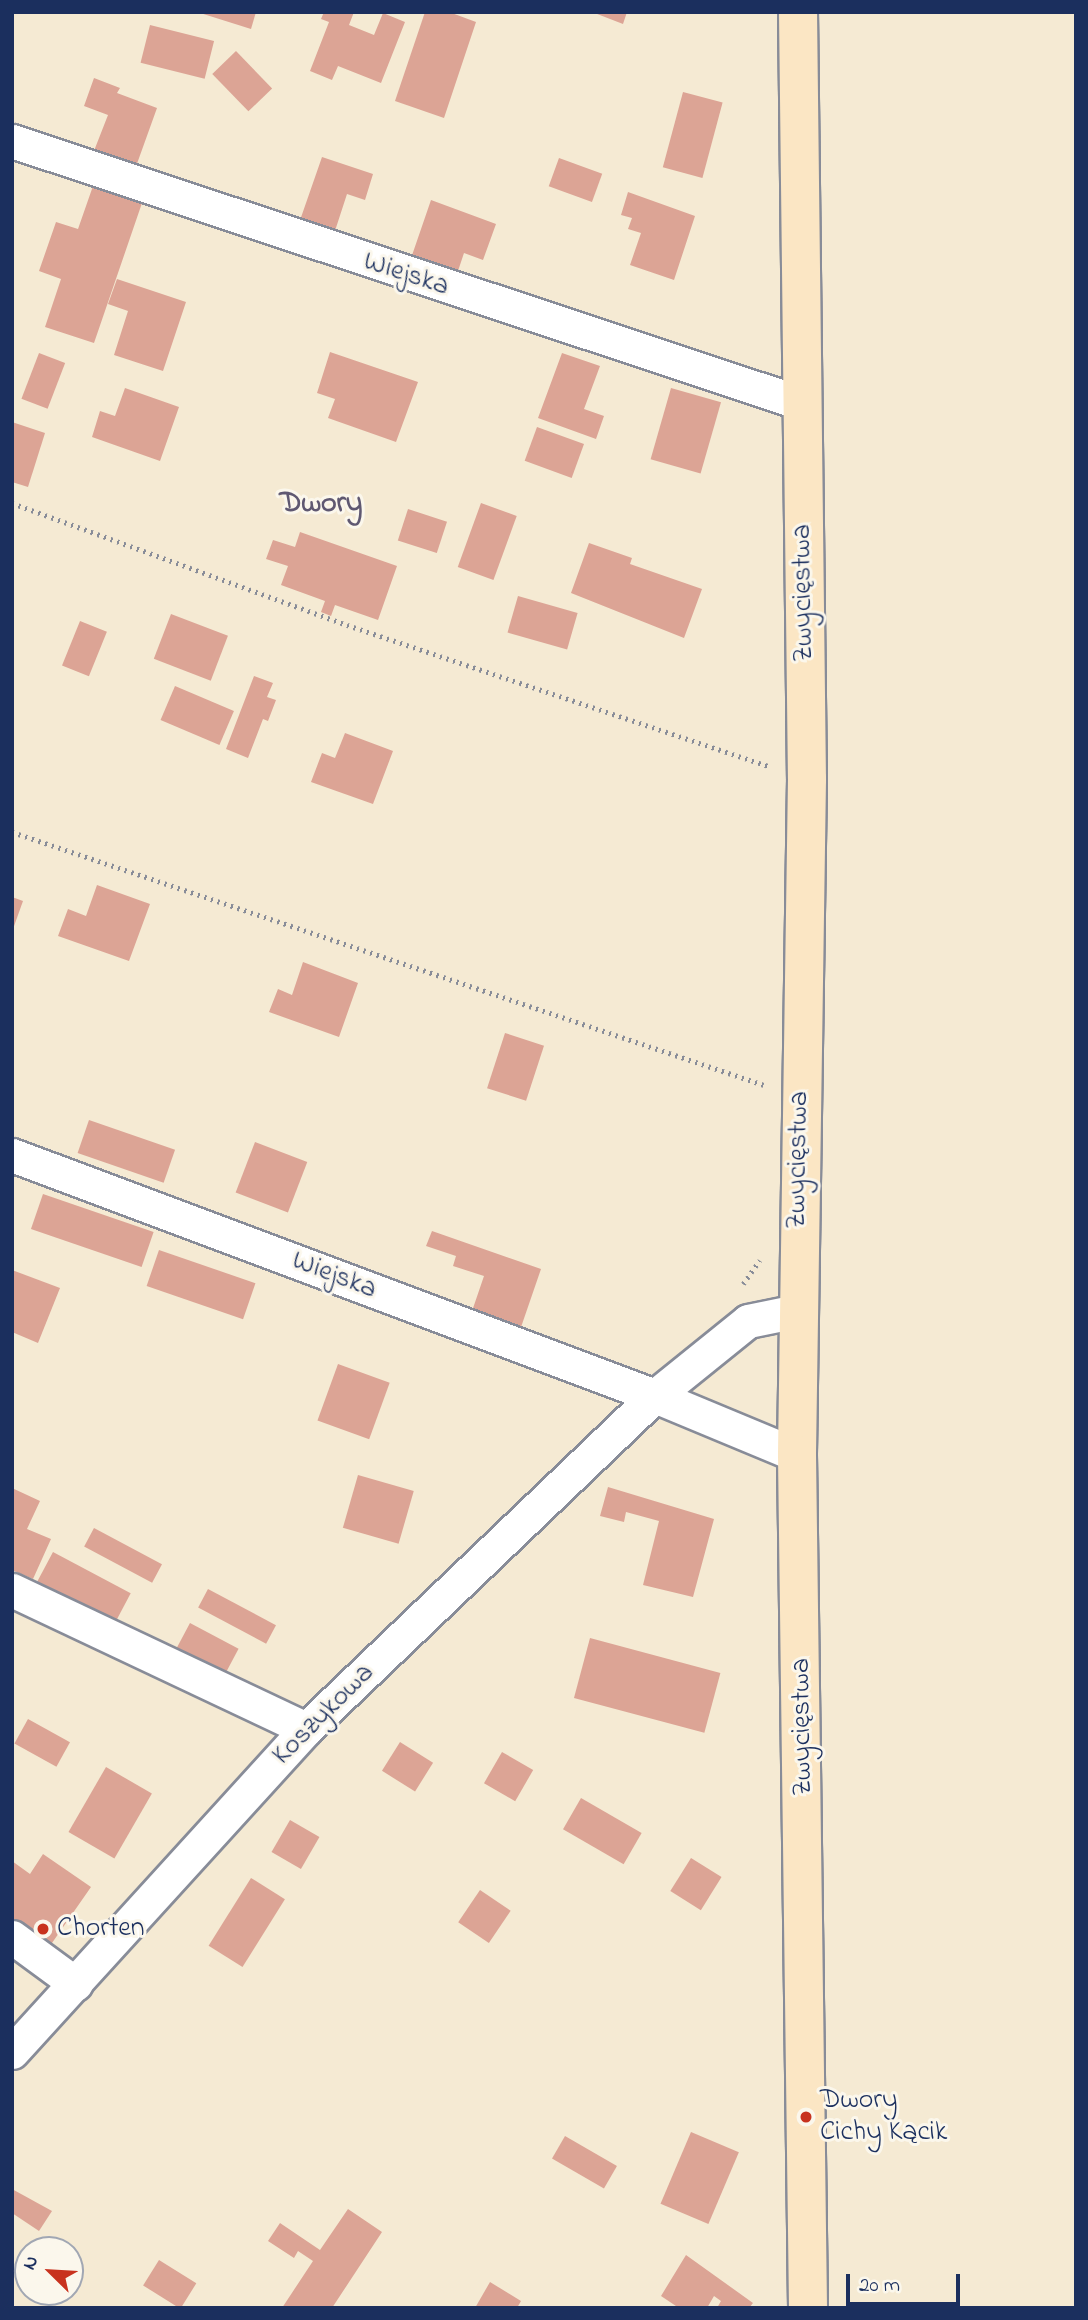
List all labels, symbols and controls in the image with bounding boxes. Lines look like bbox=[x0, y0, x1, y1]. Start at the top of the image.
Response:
street label: Wiejska bbox=[359, 245, 453, 305]
district label: Dwory bbox=[280, 486, 362, 522]
street label: Zwycięstwa bbox=[786, 524, 822, 662]
street label: Zwycięstwa bbox=[781, 1091, 817, 1229]
street label: Wiejska bbox=[287, 1245, 381, 1307]
street label: Koszykowa bbox=[266, 1657, 382, 1773]
street label: Zwycięstwa bbox=[785, 1658, 821, 1796]
place label: Chorten bbox=[57, 1912, 145, 1946]
marker: Chorten bbox=[35, 1921, 51, 1937]
place label: Dwory Cichy Kącik bbox=[820, 2084, 947, 2150]
marker: Dwory Cichy Kącik bbox=[798, 2109, 814, 2125]
north arrow bbox=[14, 2236, 84, 2306]
text: N bbox=[16, 2252, 46, 2274]
scale bar bbox=[850, 2260, 964, 2304]
text: 20 m bbox=[859, 2271, 900, 2301]

